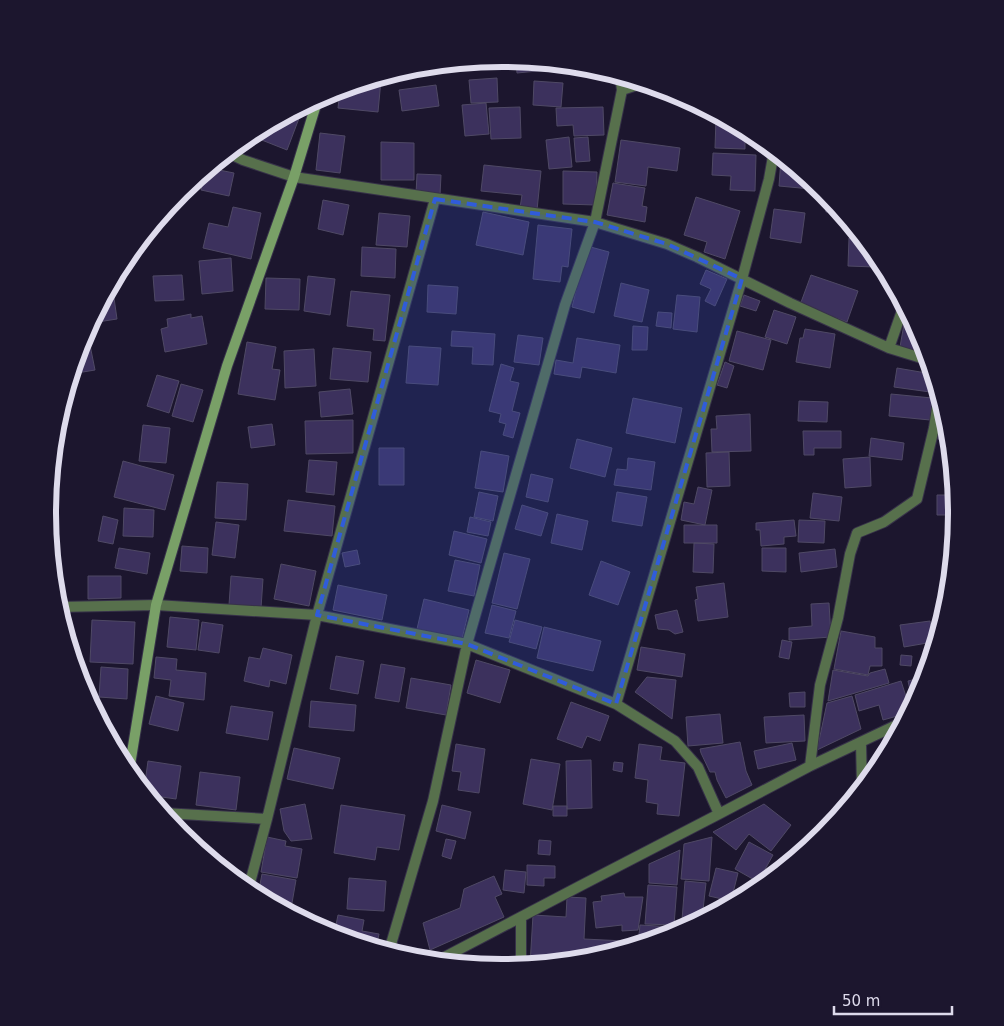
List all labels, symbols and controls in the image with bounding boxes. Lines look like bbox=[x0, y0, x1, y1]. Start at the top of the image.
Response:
scale bar bbox=[834, 984, 952, 1016]
text: 50 m bbox=[842, 992, 880, 1010]

